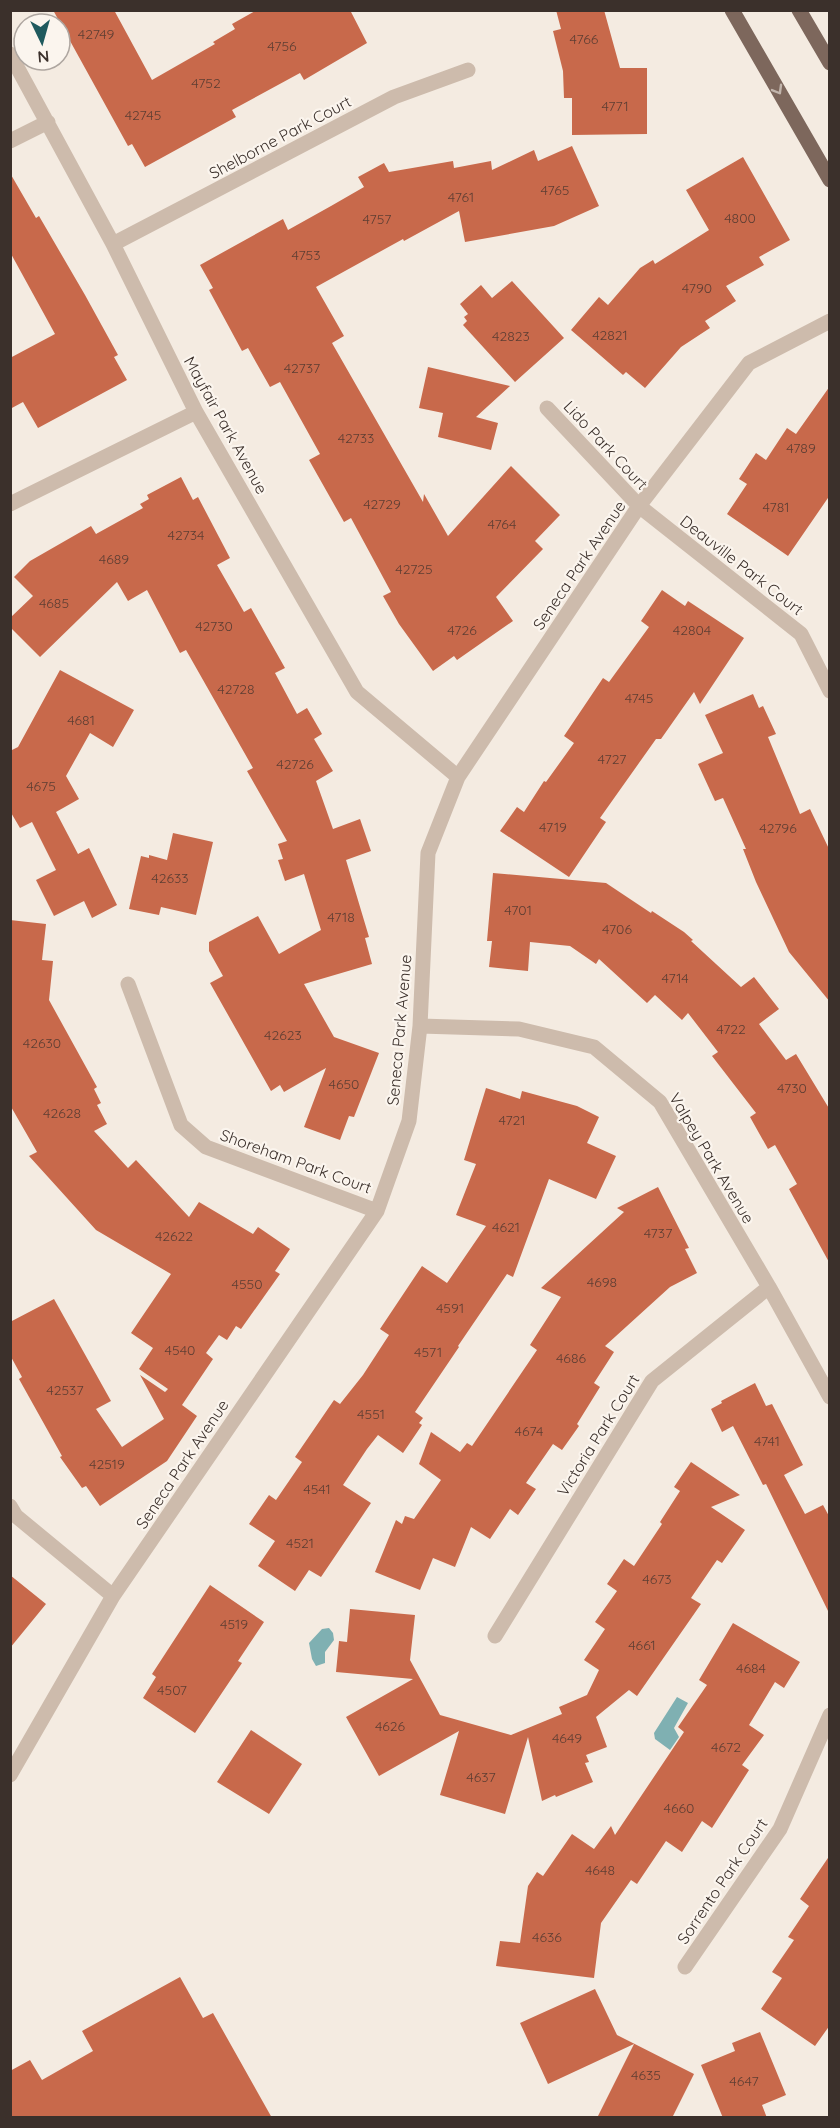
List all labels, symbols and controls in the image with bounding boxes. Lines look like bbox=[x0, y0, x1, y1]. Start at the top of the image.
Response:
north arrow bbox=[12, 12, 72, 72]
house number: 42749 bbox=[78, 25, 114, 43]
house number: 4766 bbox=[570, 30, 599, 48]
house number: 4756 bbox=[267, 37, 297, 55]
text: N bbox=[37, 46, 50, 67]
house number: 4752 bbox=[191, 74, 221, 92]
one-way arrow bbox=[771, 84, 782, 94]
street label: Shelborne Park Court bbox=[206, 91, 354, 183]
house number: 4771 bbox=[601, 97, 629, 115]
house number: 42745 bbox=[125, 106, 161, 124]
house number: 4765 bbox=[541, 181, 569, 199]
house number: 4761 bbox=[448, 188, 474, 206]
house number: 4800 bbox=[724, 209, 756, 227]
house number: 4757 bbox=[363, 210, 391, 228]
house number: 4753 bbox=[291, 246, 321, 264]
house number: 4790 bbox=[682, 279, 712, 297]
house number: 42821 bbox=[592, 326, 628, 344]
house number: 42823 bbox=[492, 327, 530, 345]
street label: Mayfair Park Avenue bbox=[180, 353, 272, 497]
house number: 42737 bbox=[284, 359, 320, 377]
street label: Lido Park Court bbox=[560, 396, 652, 494]
house number: 42733 bbox=[338, 429, 374, 447]
house number: 4789 bbox=[786, 439, 816, 457]
house number: 42729 bbox=[363, 495, 401, 513]
street label: Seneca Park Avenue bbox=[528, 497, 630, 633]
house number: 4781 bbox=[763, 498, 789, 516]
street label: Deauville Park Court bbox=[676, 511, 808, 619]
house number: 4764 bbox=[488, 515, 516, 533]
house number: 42734 bbox=[168, 526, 204, 544]
house number: 4689 bbox=[99, 550, 129, 568]
house number: 42725 bbox=[395, 560, 433, 578]
house number: 4685 bbox=[39, 594, 69, 612]
house number: 42730 bbox=[195, 617, 233, 635]
house number: 4726 bbox=[447, 621, 477, 639]
house number: 42804 bbox=[673, 621, 711, 639]
house number: 42728 bbox=[217, 680, 255, 698]
house number: 4745 bbox=[625, 689, 653, 707]
house number: 4681 bbox=[67, 711, 95, 729]
house number: 4727 bbox=[598, 750, 626, 768]
house number: 42726 bbox=[276, 755, 314, 773]
house number: 4675 bbox=[26, 777, 56, 795]
house number: 4719 bbox=[539, 818, 567, 836]
house number: 42796 bbox=[759, 819, 797, 837]
house number: 42633 bbox=[151, 869, 189, 887]
house number: 4701 bbox=[504, 901, 532, 919]
house number: 4718 bbox=[327, 908, 355, 926]
house number: 4706 bbox=[602, 920, 632, 938]
street label: Seneca Park Avenue bbox=[382, 954, 416, 1106]
house number: 4714 bbox=[661, 969, 689, 987]
house number: 4722 bbox=[716, 1020, 746, 1038]
house number: 42623 bbox=[264, 1026, 302, 1044]
house number: 42630 bbox=[23, 1034, 61, 1052]
house number: 4650 bbox=[329, 1075, 359, 1093]
house number: 4730 bbox=[777, 1079, 807, 1097]
street label: Valpey Park Avenue bbox=[665, 1089, 759, 1227]
house number: 42628 bbox=[43, 1104, 81, 1122]
house number: 4721 bbox=[498, 1111, 526, 1129]
street label: Shoreham Park Court bbox=[218, 1124, 374, 1198]
house number: 4621 bbox=[492, 1218, 520, 1236]
house number: 4737 bbox=[644, 1224, 672, 1242]
house number: 42622 bbox=[155, 1227, 193, 1245]
house number: 4698 bbox=[587, 1273, 617, 1291]
house number: 4550 bbox=[231, 1275, 263, 1293]
house number: 4591 bbox=[436, 1299, 464, 1317]
house number: 4540 bbox=[165, 1341, 195, 1359]
house number: 4571 bbox=[414, 1343, 442, 1361]
house number: 4686 bbox=[556, 1349, 586, 1367]
street label: Victoria Park Court bbox=[552, 1370, 644, 1500]
house number: 42537 bbox=[46, 1381, 84, 1399]
street label: Seneca Park Avenue bbox=[131, 1396, 233, 1532]
house number: 4551 bbox=[357, 1405, 385, 1423]
house number: 4674 bbox=[515, 1422, 543, 1440]
house number: 4741 bbox=[754, 1432, 780, 1450]
house number: 42519 bbox=[89, 1455, 125, 1473]
house number: 4541 bbox=[303, 1480, 331, 1498]
house number: 4521 bbox=[286, 1534, 314, 1552]
house number: 4673 bbox=[642, 1570, 672, 1588]
house number: 4519 bbox=[220, 1615, 248, 1633]
house number: 4661 bbox=[628, 1636, 656, 1654]
house number: 4684 bbox=[736, 1659, 766, 1677]
house number: 4507 bbox=[157, 1681, 187, 1699]
house number: 4626 bbox=[375, 1717, 406, 1735]
house number: 4649 bbox=[552, 1729, 582, 1747]
house number: 4672 bbox=[711, 1738, 741, 1756]
house number: 4637 bbox=[466, 1768, 496, 1786]
house number: 4660 bbox=[664, 1799, 694, 1817]
street label: Sorrento Park Court bbox=[673, 1814, 771, 1948]
house number: 4648 bbox=[585, 1861, 615, 1879]
house number: 4636 bbox=[532, 1928, 562, 1946]
house number: 4635 bbox=[631, 2066, 661, 2084]
house number: 4647 bbox=[729, 2072, 759, 2090]

